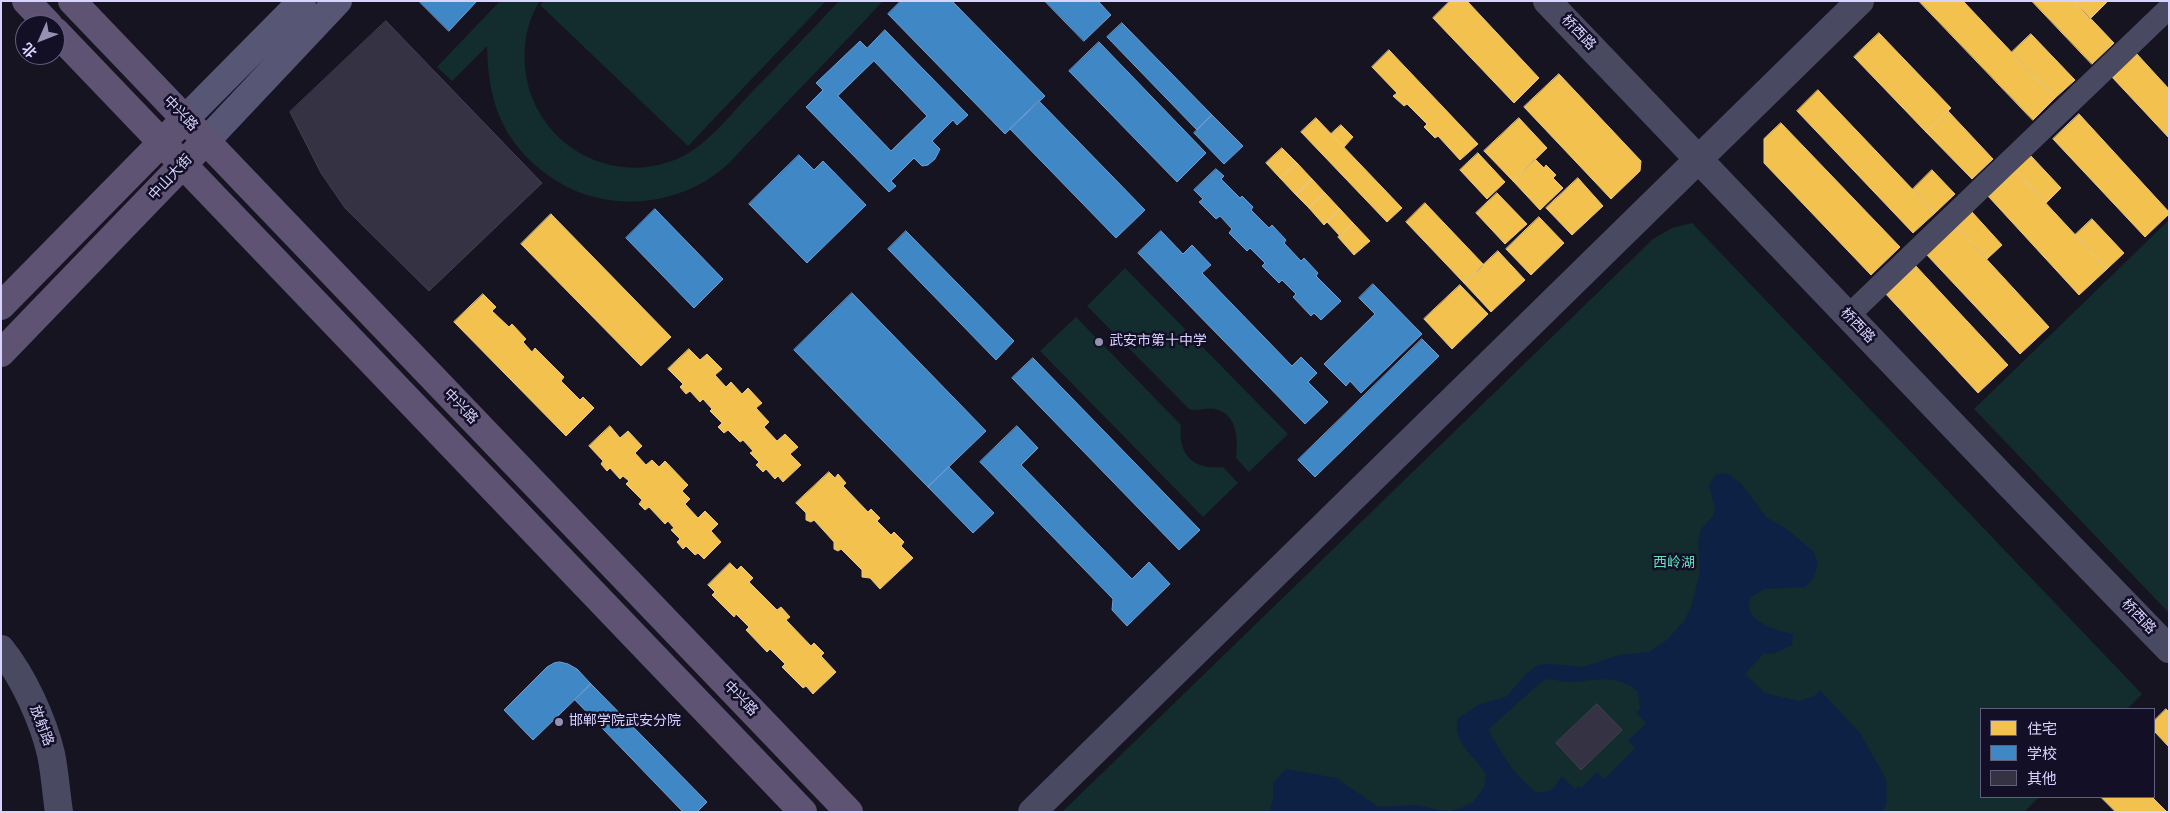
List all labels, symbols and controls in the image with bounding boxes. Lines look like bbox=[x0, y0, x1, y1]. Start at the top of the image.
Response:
street label: 桥西路 bbox=[1557, 12, 1599, 54]
north arrow bbox=[15, 15, 65, 65]
text: 北 bbox=[18, 38, 41, 62]
street label: 中兴路 bbox=[159, 93, 201, 135]
street label: 中山大街 bbox=[146, 152, 196, 204]
street label: 桥西路 bbox=[1836, 305, 1878, 347]
place label: 武安市第十中学 bbox=[1109, 334, 1207, 350]
marker: 武安市第十中学 bbox=[1093, 336, 1105, 348]
street label: 中兴路 bbox=[439, 386, 481, 428]
park label: 西岭湖 bbox=[1653, 556, 1695, 572]
street label: 桥西路 bbox=[2117, 596, 2159, 638]
street label: 中兴路 bbox=[719, 678, 761, 720]
street label: 放射路 bbox=[26, 703, 56, 749]
legend bbox=[1980, 708, 2155, 798]
place label: 邯郸学院武安分院 bbox=[569, 714, 681, 730]
marker: 邯郸学院武安分院 bbox=[553, 716, 565, 728]
text: 住宅 bbox=[2027, 719, 2057, 739]
text: 学校 bbox=[2027, 744, 2057, 764]
text: 其他 bbox=[2027, 769, 2057, 789]

